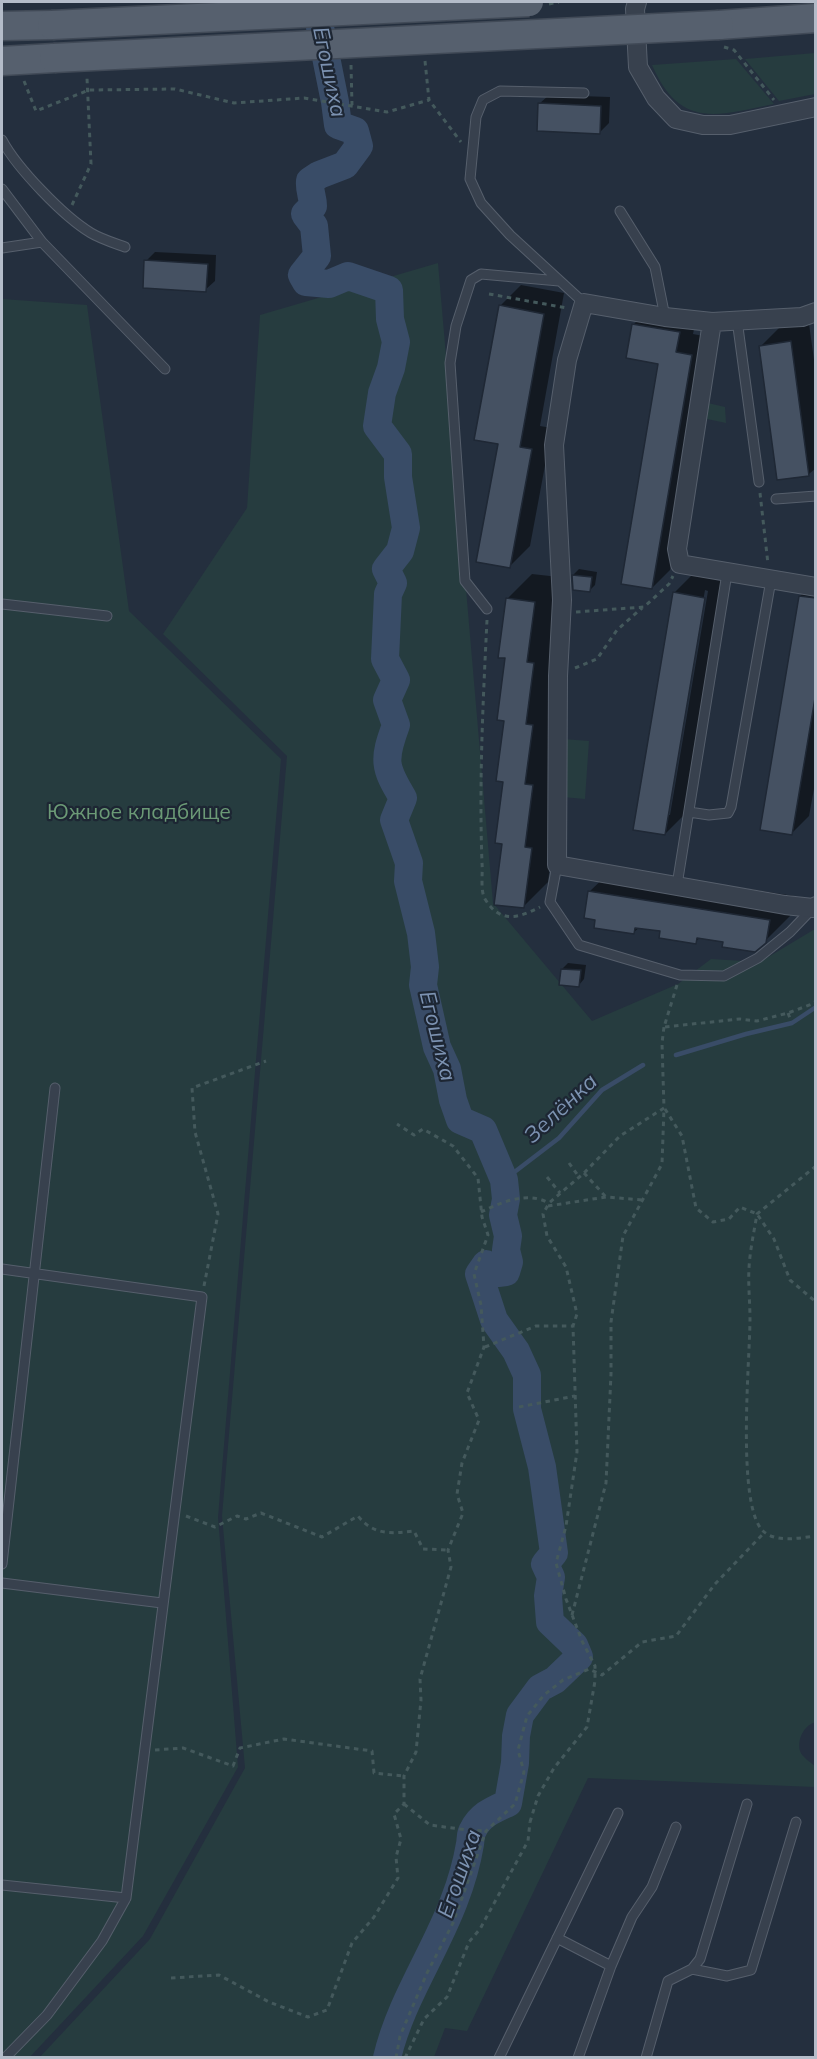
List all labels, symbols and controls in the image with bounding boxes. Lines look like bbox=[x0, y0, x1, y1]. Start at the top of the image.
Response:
water label: Егошиха bbox=[307, 24, 351, 120]
park label: Южное кладбище bbox=[47, 800, 231, 826]
water label: Егошиха bbox=[413, 988, 461, 1084]
water label: Зелёнка bbox=[519, 1069, 603, 1149]
water label: Егошиха bbox=[433, 1826, 487, 1922]

